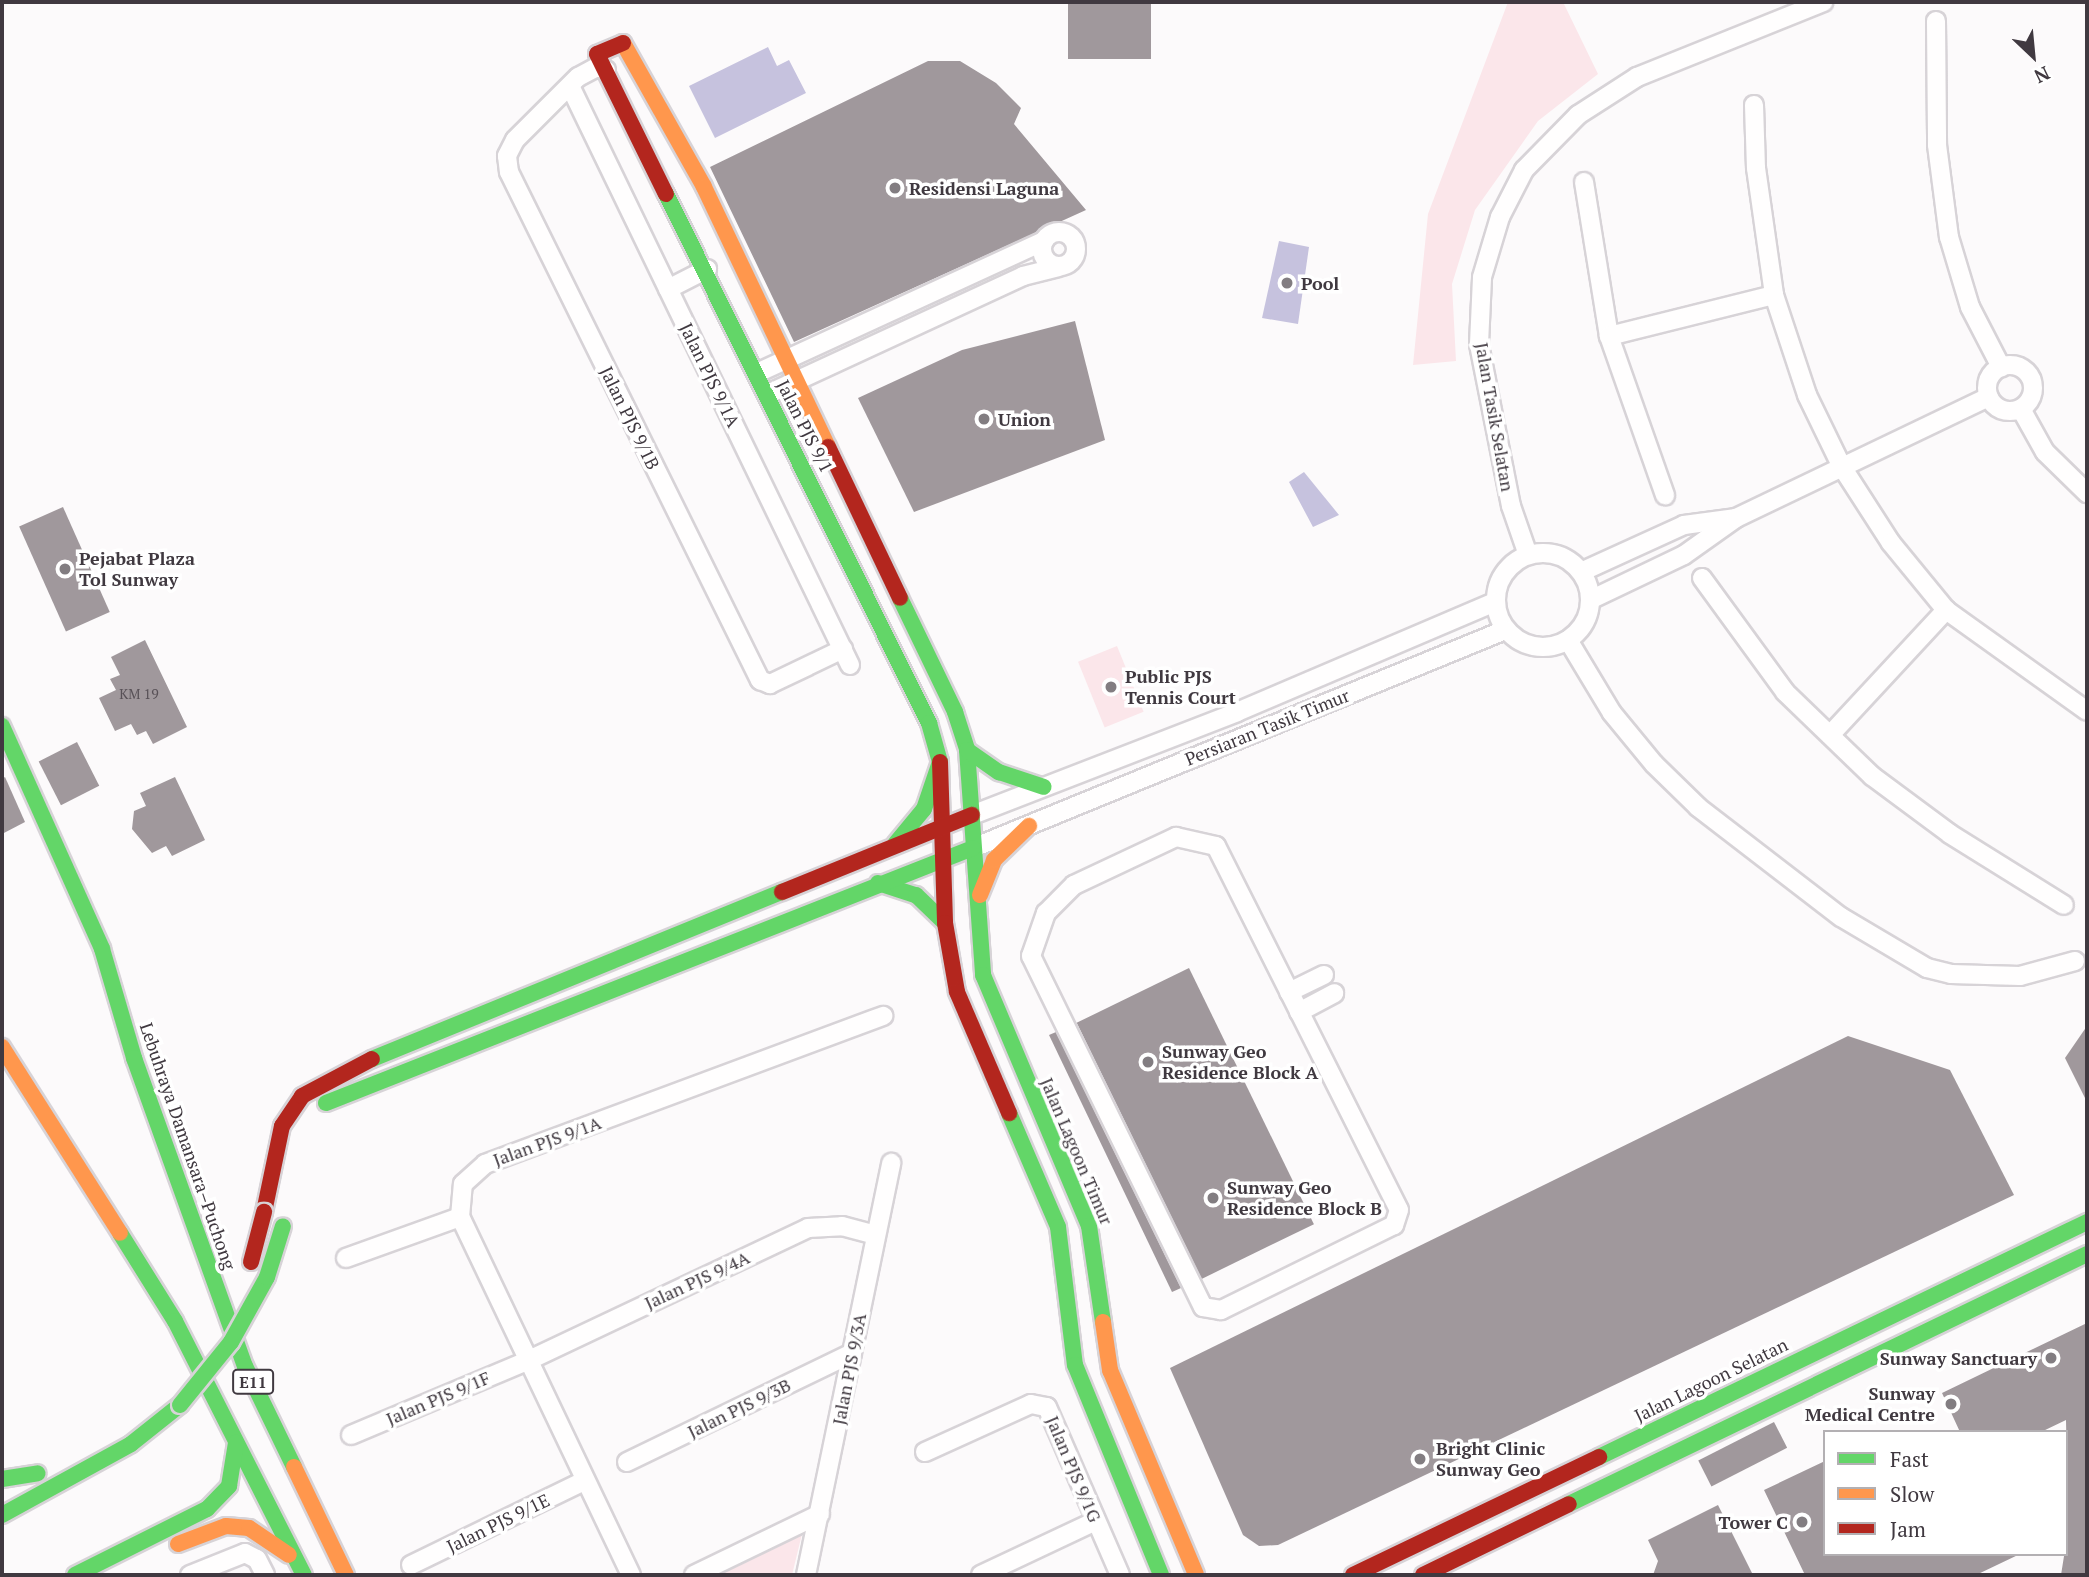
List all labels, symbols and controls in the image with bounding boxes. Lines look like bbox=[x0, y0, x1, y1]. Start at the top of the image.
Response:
north arrow bbox=[1998, 21, 2068, 91]
text: N bbox=[2030, 61, 2054, 90]
place label: Residensi Laguna bbox=[909, 177, 1059, 199]
marker: Residensi Laguna bbox=[887, 180, 903, 196]
place label: Pool bbox=[1301, 272, 1339, 294]
marker: Pool bbox=[1279, 275, 1295, 291]
street label: Jalan PJS 9/1A bbox=[675, 319, 745, 431]
street label: Jalan Tasik Selatan bbox=[1471, 341, 1519, 493]
street label: Jalan PJS 9/1B bbox=[596, 363, 664, 473]
street label: Jalan PJS 9/1 bbox=[772, 376, 838, 476]
place label: Union bbox=[998, 408, 1051, 430]
marker: Union bbox=[976, 411, 992, 427]
place label: Pejabat Plaza Tol Sunway bbox=[79, 548, 195, 590]
marker: Pejabat Plaza Tol Sunway bbox=[57, 561, 73, 577]
place label: Public PJS Tennis Court bbox=[1125, 666, 1236, 708]
marker: Public PJS Tennis Court bbox=[1103, 679, 1119, 695]
street label: Persiaran Tasik Timur bbox=[1182, 684, 1352, 770]
house number: KM 19 bbox=[119, 686, 159, 702]
street label: Lebuhraya Damansara–Puchong bbox=[136, 1020, 240, 1272]
place label: Sunway Geo Residence Block A bbox=[1162, 1041, 1318, 1084]
marker: Sunway Geo Residence Block A bbox=[1140, 1054, 1156, 1070]
street label: Jalan Lagoon Timur bbox=[1036, 1074, 1118, 1228]
street label: Jalan PJS 9/1A bbox=[490, 1111, 604, 1171]
place label: Sunway Geo Residence Block B bbox=[1227, 1177, 1382, 1220]
marker: Sunway Geo Residence Block B bbox=[1205, 1190, 1221, 1206]
street label: Jalan PJS 9/4A bbox=[641, 1246, 753, 1314]
street label: Jalan PJS 9/3A bbox=[828, 1311, 870, 1427]
street label: Jalan Lagoon Selatan bbox=[1631, 1333, 1791, 1427]
place label: Sunway Sanctuary bbox=[1880, 1347, 2037, 1369]
marker: Sunway Sanctuary bbox=[2043, 1350, 2059, 1366]
street label: Jalan PJS 9/1F bbox=[383, 1366, 493, 1430]
road number: E11 bbox=[232, 1370, 274, 1394]
street label: Jalan PJS 9/3B bbox=[684, 1374, 794, 1442]
place label: Sunway Medical Centre bbox=[1805, 1383, 1935, 1426]
marker: Sunway Medical Centre bbox=[1941, 1394, 1961, 1414]
street label: Jalan PJS 9/1G bbox=[1042, 1413, 1106, 1525]
legend bbox=[1823, 1430, 2068, 1556]
place label: Bright Clinic Sunway Geo bbox=[1436, 1438, 1545, 1480]
text: Fast bbox=[1890, 1445, 1929, 1473]
marker: Bright Clinic Sunway Geo bbox=[1410, 1449, 1430, 1469]
text: Slow bbox=[1890, 1480, 1934, 1508]
street label: Jalan PJS 9/1E bbox=[443, 1489, 553, 1557]
place label: Tower C bbox=[1719, 1511, 1788, 1533]
marker: Tower C bbox=[1794, 1514, 1810, 1530]
text: Jam bbox=[1890, 1515, 1926, 1543]

